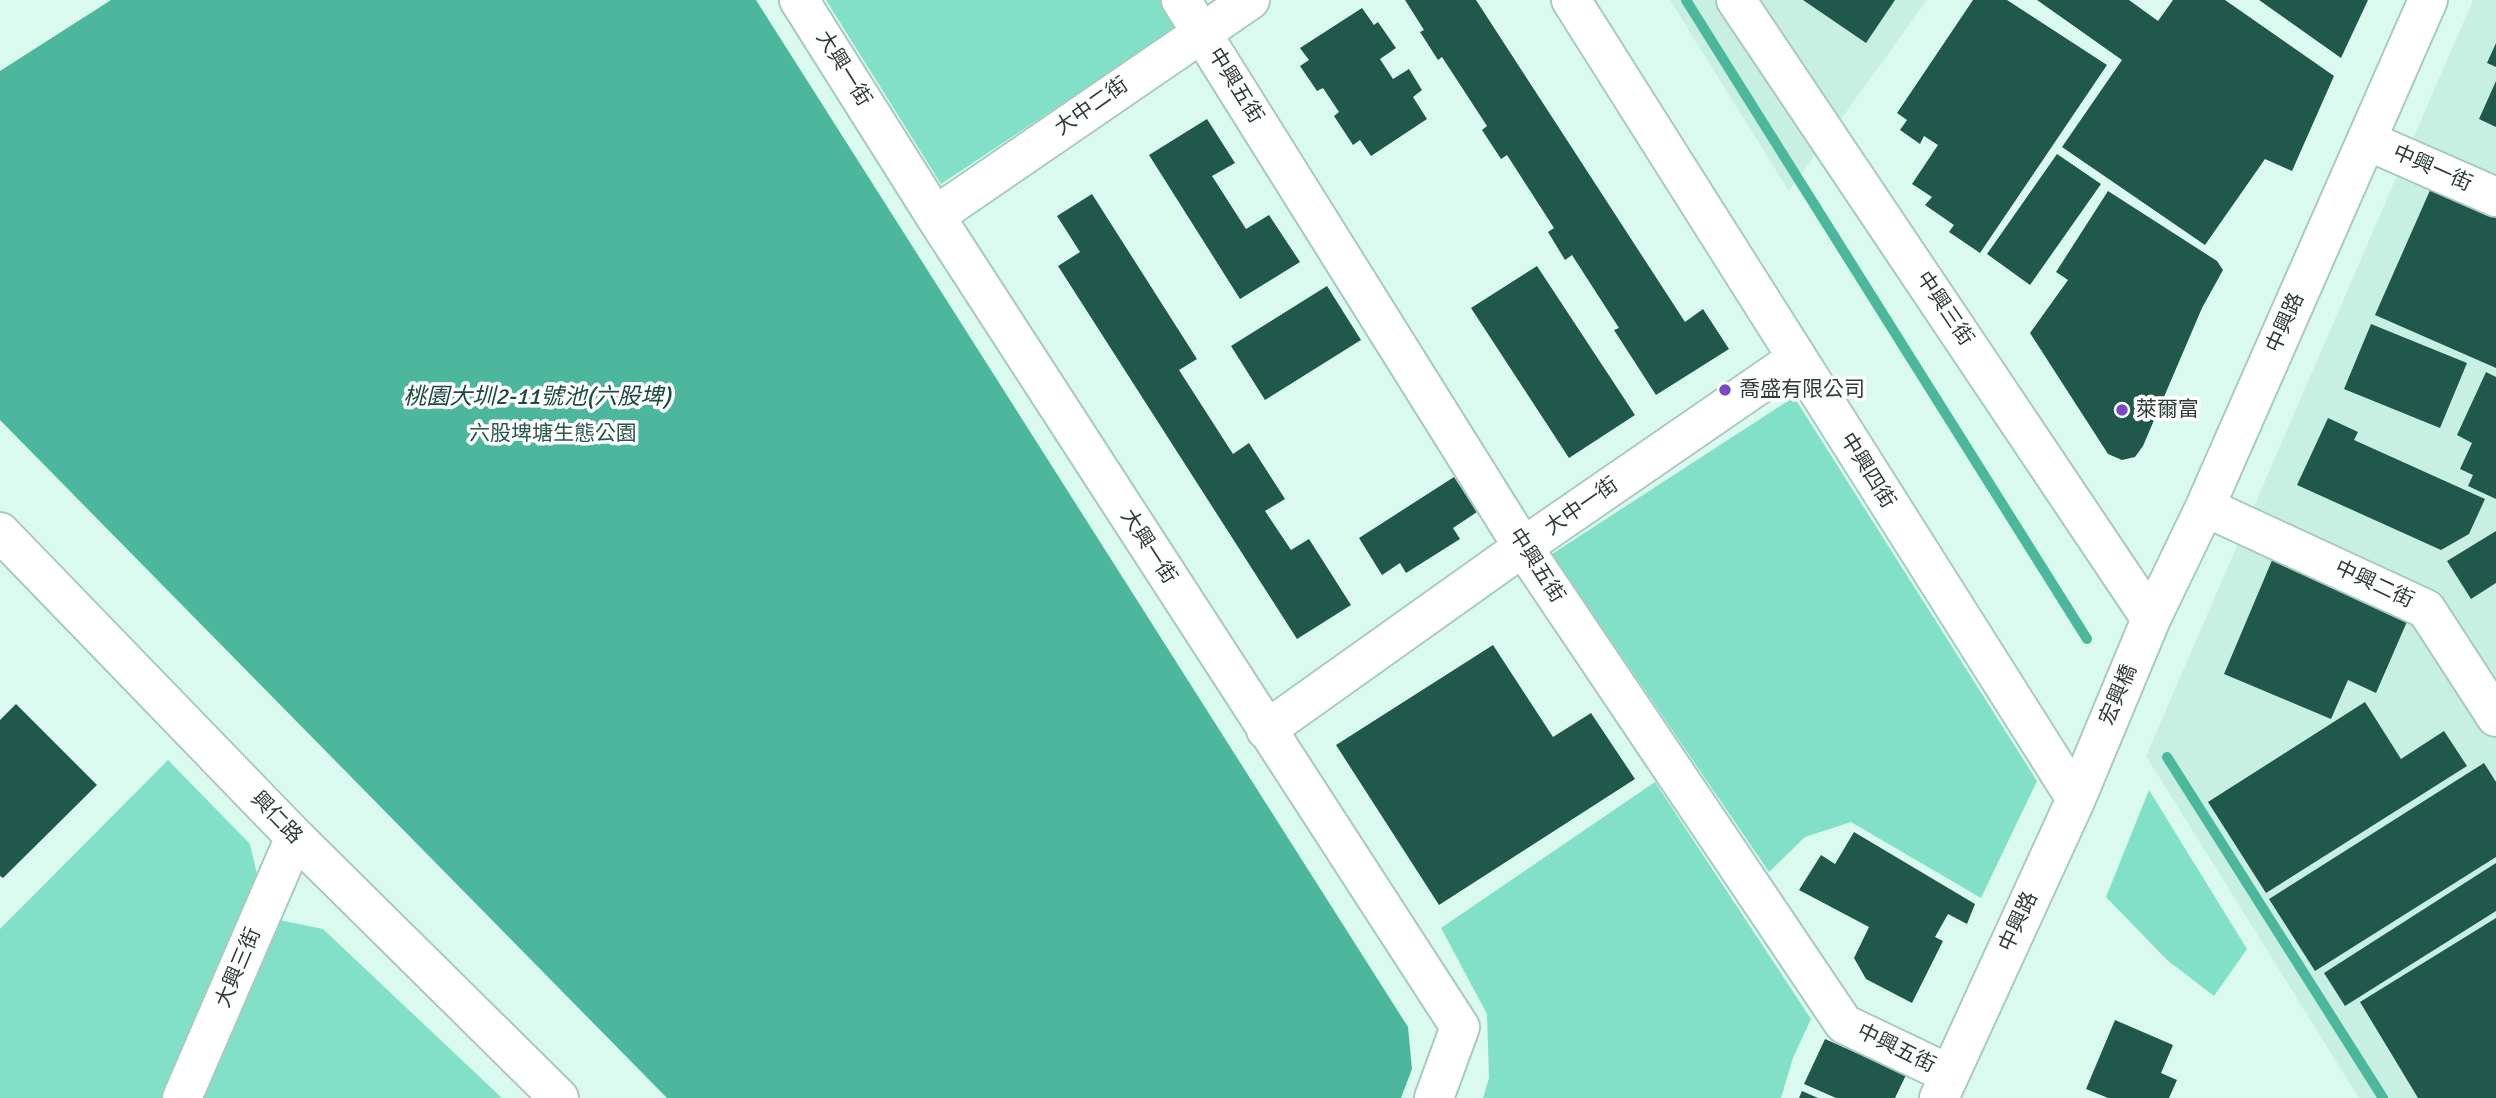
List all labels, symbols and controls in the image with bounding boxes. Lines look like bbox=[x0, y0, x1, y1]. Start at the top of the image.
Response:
street label: 大興一街 bbox=[810, 27, 876, 111]
street label: 中興五街 bbox=[1202, 44, 1268, 128]
street label: 大中二街 bbox=[1050, 73, 1134, 141]
street label: 中興一街 bbox=[2389, 140, 2475, 198]
street label: 中興三街 bbox=[1910, 267, 1978, 351]
street label: 中興路 bbox=[2262, 289, 2310, 357]
place label: 喬盛有限公司 bbox=[1739, 377, 1865, 403]
marker: 喬盛有限公司 bbox=[1717, 382, 1733, 398]
water label: 桃園大圳2-11號池(六股埤) bbox=[403, 384, 671, 412]
place label: 萊爾富 bbox=[2136, 397, 2199, 423]
marker: 萊爾富 bbox=[2114, 402, 2130, 418]
park label: 六股埤塘生態公園 bbox=[469, 421, 637, 447]
street label: 中興四街 bbox=[1834, 429, 1900, 513]
street label: 大中一街 bbox=[1540, 473, 1624, 541]
street label: 大興一街 bbox=[1115, 505, 1181, 589]
street label: 中興五街 bbox=[1503, 524, 1569, 608]
street label: 中興二街 bbox=[2331, 556, 2417, 614]
street label: 宏興橋 bbox=[2095, 661, 2143, 729]
street label: 興仁路 bbox=[245, 787, 307, 849]
street label: 中興路 bbox=[1994, 888, 2044, 956]
street label: 大興三街 bbox=[211, 924, 267, 1012]
street label: 中興五街 bbox=[1853, 1019, 1939, 1079]

